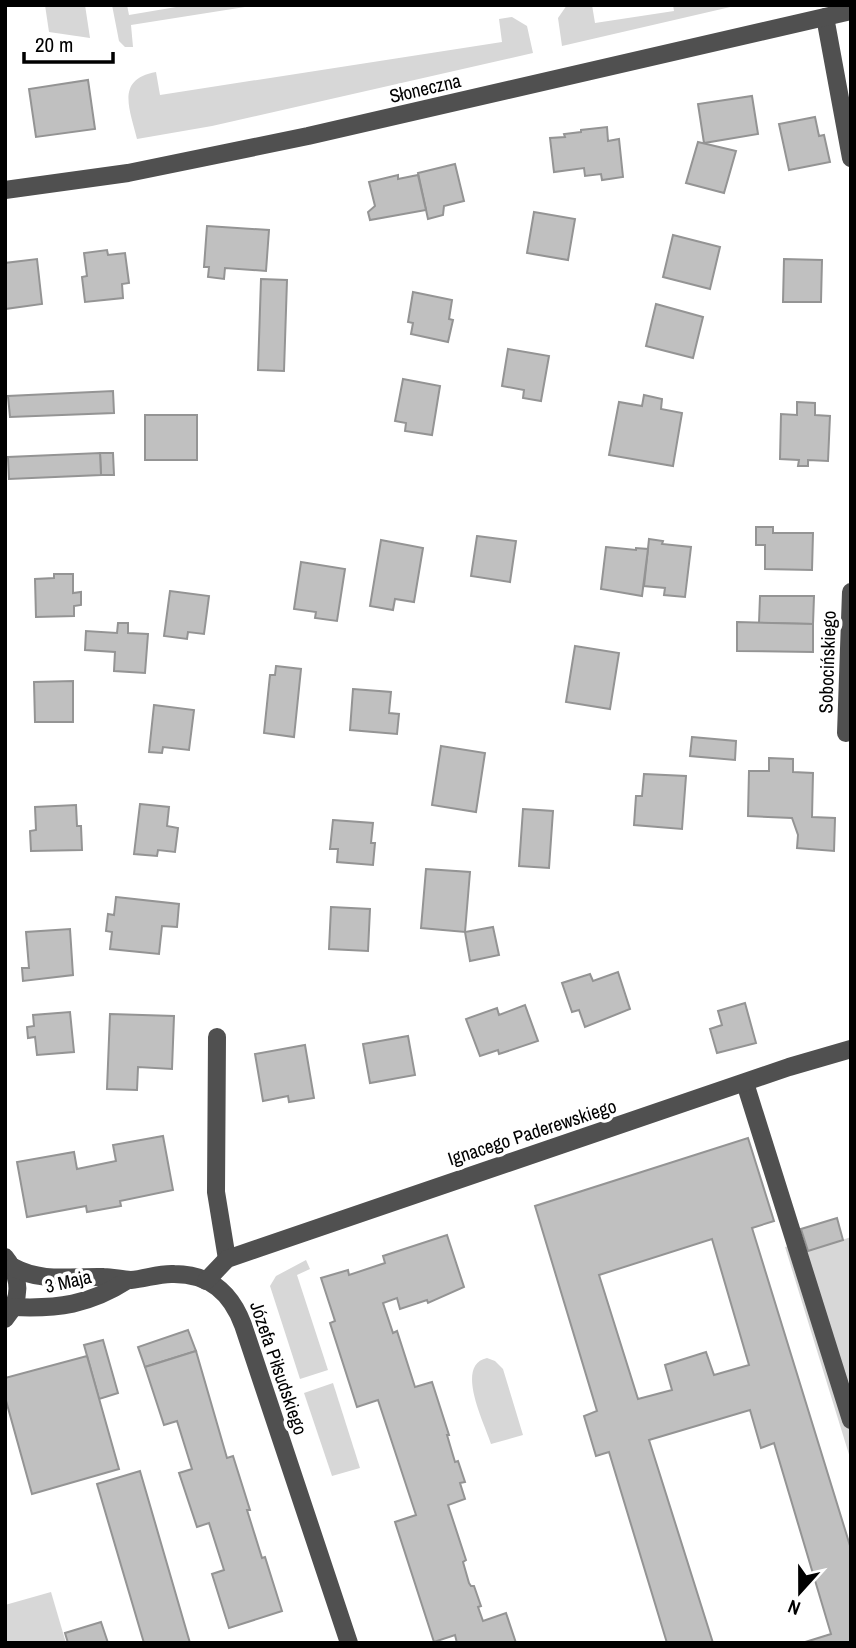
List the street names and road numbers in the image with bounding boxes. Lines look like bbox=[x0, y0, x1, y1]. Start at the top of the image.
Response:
street label: Słoneczna bbox=[387, 67, 464, 109]
street label: Sobocińskiego bbox=[812, 610, 842, 714]
street label: Ignacego Paderewskiego bbox=[444, 1092, 620, 1172]
street label: 3 Maja bbox=[42, 1263, 94, 1299]
street label: Józefa Piłsudskiego bbox=[244, 1298, 314, 1438]

